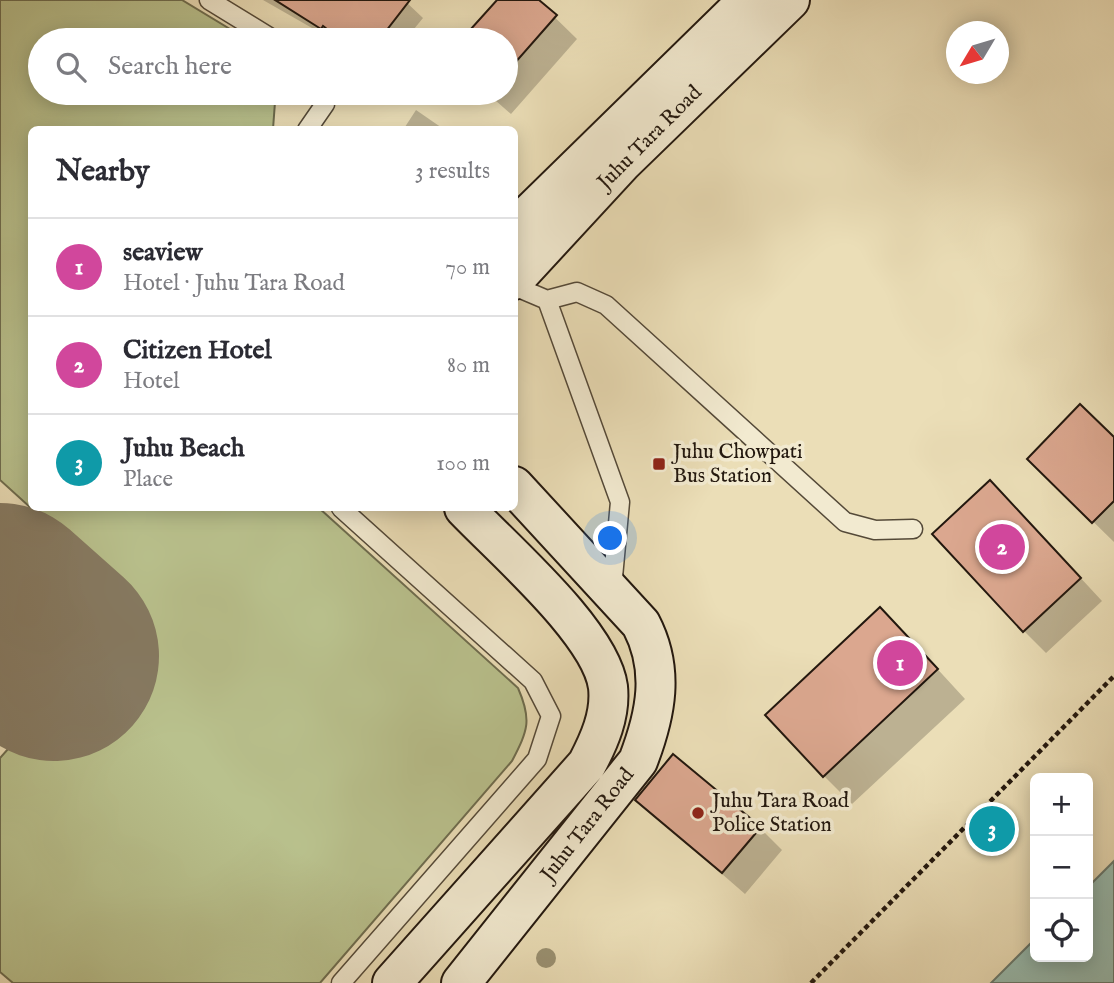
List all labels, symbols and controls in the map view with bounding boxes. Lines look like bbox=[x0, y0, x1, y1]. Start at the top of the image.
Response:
north arrow bbox=[946, 21, 1009, 84]
search box bbox=[28, 28, 518, 105]
icon: search bbox=[52, 48, 90, 86]
text: Search here bbox=[108, 50, 232, 83]
street label: Juhu Tara Road bbox=[591, 79, 709, 197]
text: Nearby bbox=[56, 153, 149, 191]
text: 3 results bbox=[415, 157, 490, 186]
text: seaview bbox=[123, 236, 202, 269]
text: 1 bbox=[75, 253, 83, 282]
text: 70 m bbox=[445, 253, 490, 282]
text: Hotel · Juhu Tara Road bbox=[123, 269, 345, 298]
text: Citizen Hotel bbox=[123, 334, 272, 367]
text: 2 bbox=[74, 351, 84, 380]
text: 80 m bbox=[447, 351, 490, 380]
text: Hotel bbox=[123, 367, 180, 396]
text: Juhu Beach bbox=[123, 432, 245, 465]
place label: Juhu Chowpati Bus Station bbox=[671, 439, 803, 490]
text: 3 bbox=[75, 449, 83, 478]
text: 100 m bbox=[436, 449, 490, 478]
marker: Juhu Chowpati Bus Station bbox=[651, 456, 667, 472]
text: Place bbox=[123, 465, 173, 494]
your location bbox=[593, 521, 627, 555]
pin: 2 bbox=[979, 521, 1025, 573]
pin: 1 bbox=[877, 637, 923, 689]
street label: Juhu Tara Road bbox=[534, 762, 641, 889]
map controls bbox=[1030, 773, 1093, 962]
button: + bbox=[1030, 773, 1093, 836]
place label: Juhu Tara Road Police Station bbox=[710, 788, 850, 839]
pin: 3 bbox=[969, 803, 1015, 855]
marker: Juhu Tara Road Police Station bbox=[690, 805, 706, 821]
button: − bbox=[1030, 836, 1093, 899]
button: locate bbox=[1030, 899, 1093, 962]

